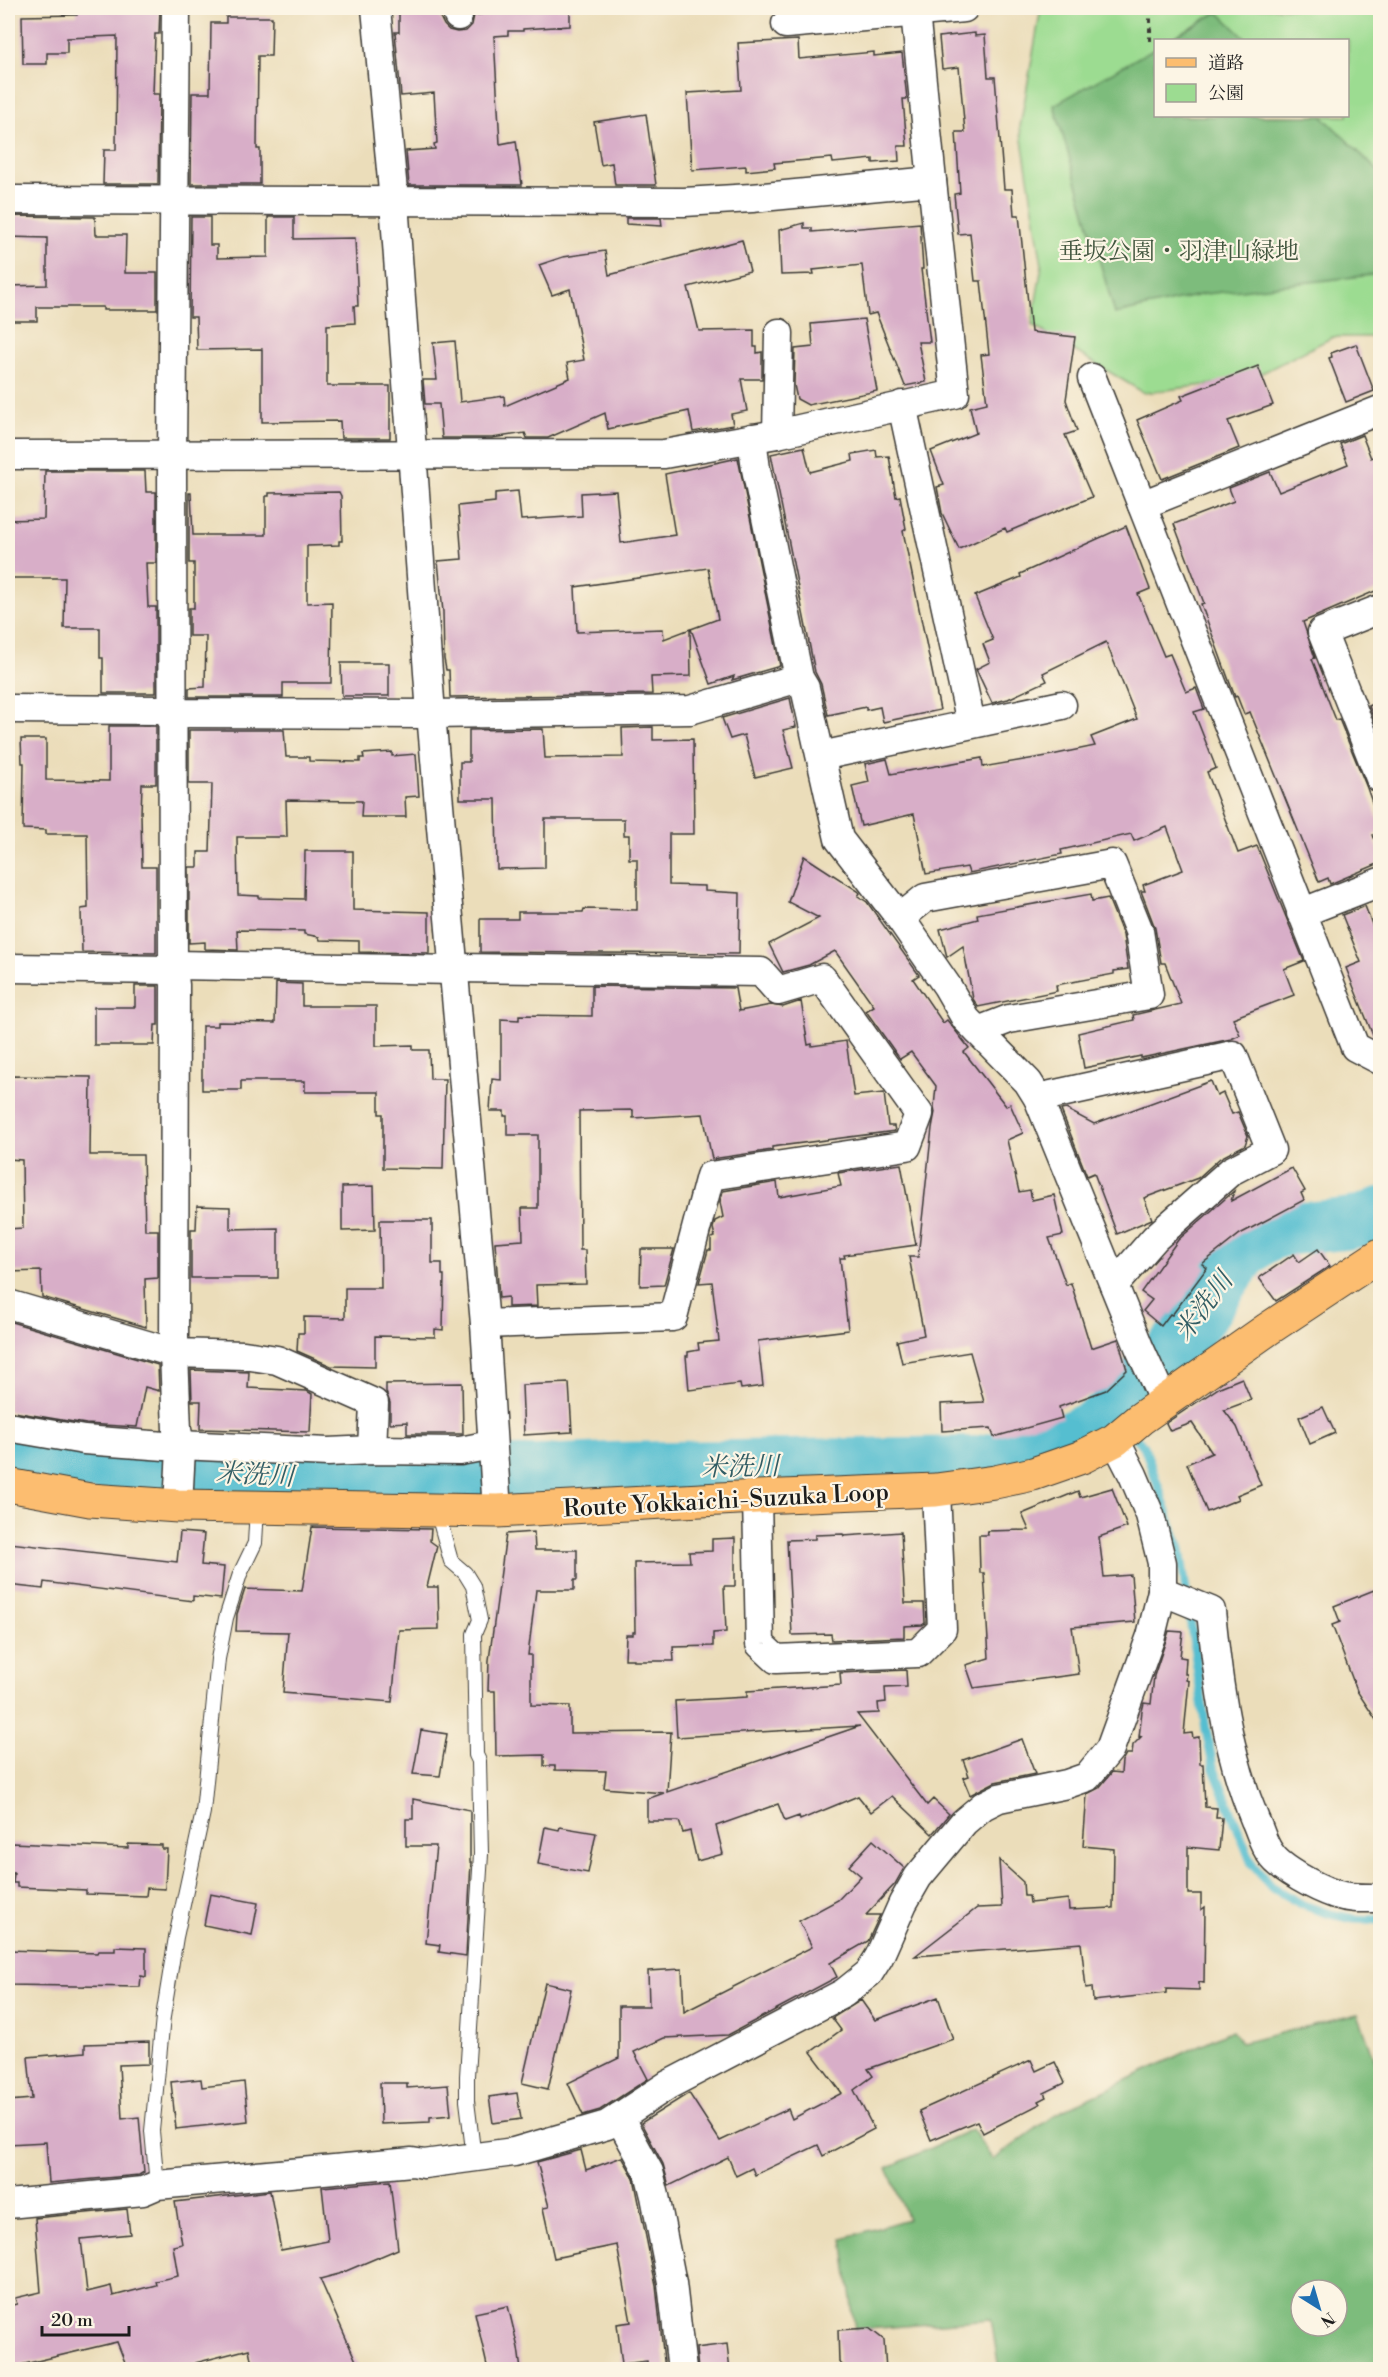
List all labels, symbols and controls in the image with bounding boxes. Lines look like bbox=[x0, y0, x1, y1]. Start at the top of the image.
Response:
legend bbox=[1154, 39, 1349, 117]
text: 道路 bbox=[1208, 52, 1244, 75]
text: 公園 bbox=[1208, 82, 1244, 105]
park label: 垂坂公園・羽津山緑地 bbox=[1059, 237, 1299, 267]
water label: 米洗川 bbox=[1168, 1263, 1242, 1347]
water label: 米洗川 bbox=[701, 1450, 782, 1484]
water label: 米洗川 bbox=[215, 1457, 298, 1493]
street label: Route Yokkaichi-Suzuka Loop bbox=[562, 1477, 890, 1525]
north arrow bbox=[1289, 2278, 1349, 2338]
scale bar bbox=[42, 2299, 129, 2337]
text: N bbox=[1316, 2307, 1338, 2331]
text: 20 m bbox=[51, 2309, 93, 2332]

